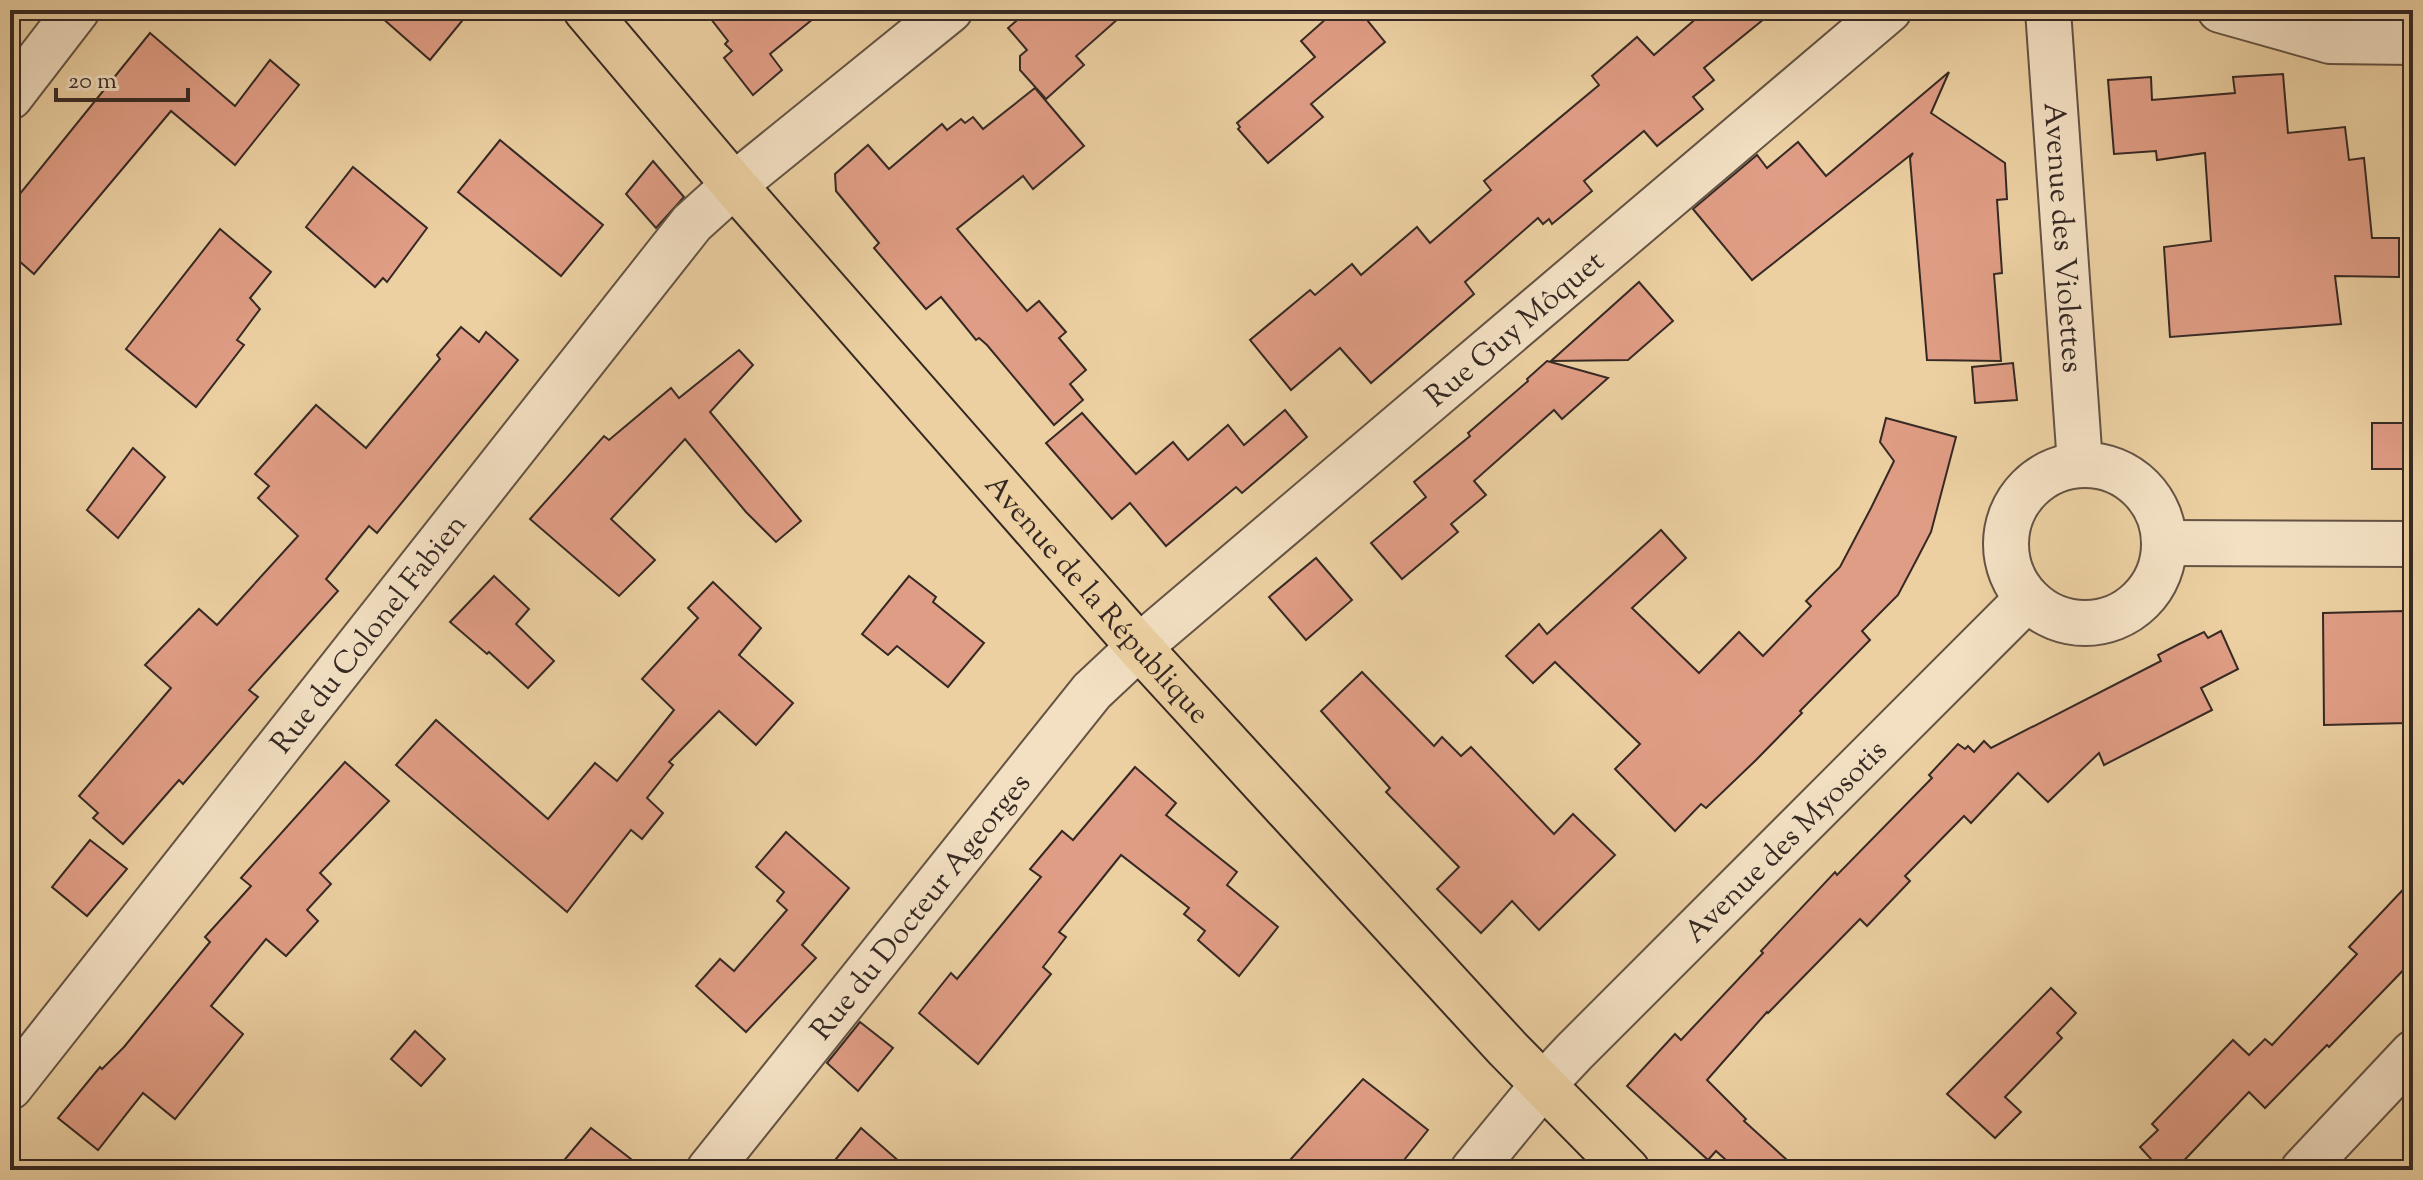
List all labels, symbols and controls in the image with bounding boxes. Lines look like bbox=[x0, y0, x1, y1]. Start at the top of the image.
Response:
scale bar bbox=[56, 52, 188, 102]
text: 20 m bbox=[68, 65, 117, 99]
street label: Avenue des Violettes bbox=[2031, 101, 2093, 374]
street label: Rue Guy Môquet bbox=[1417, 242, 1615, 419]
street label: Avenue de la République bbox=[973, 466, 1219, 735]
street label: Rue du Colonel Fabien bbox=[262, 506, 479, 764]
street label: Avenue des Myosotis bbox=[1676, 731, 1898, 954]
street label: Rue du Docteur Ageorges bbox=[802, 765, 1042, 1051]

